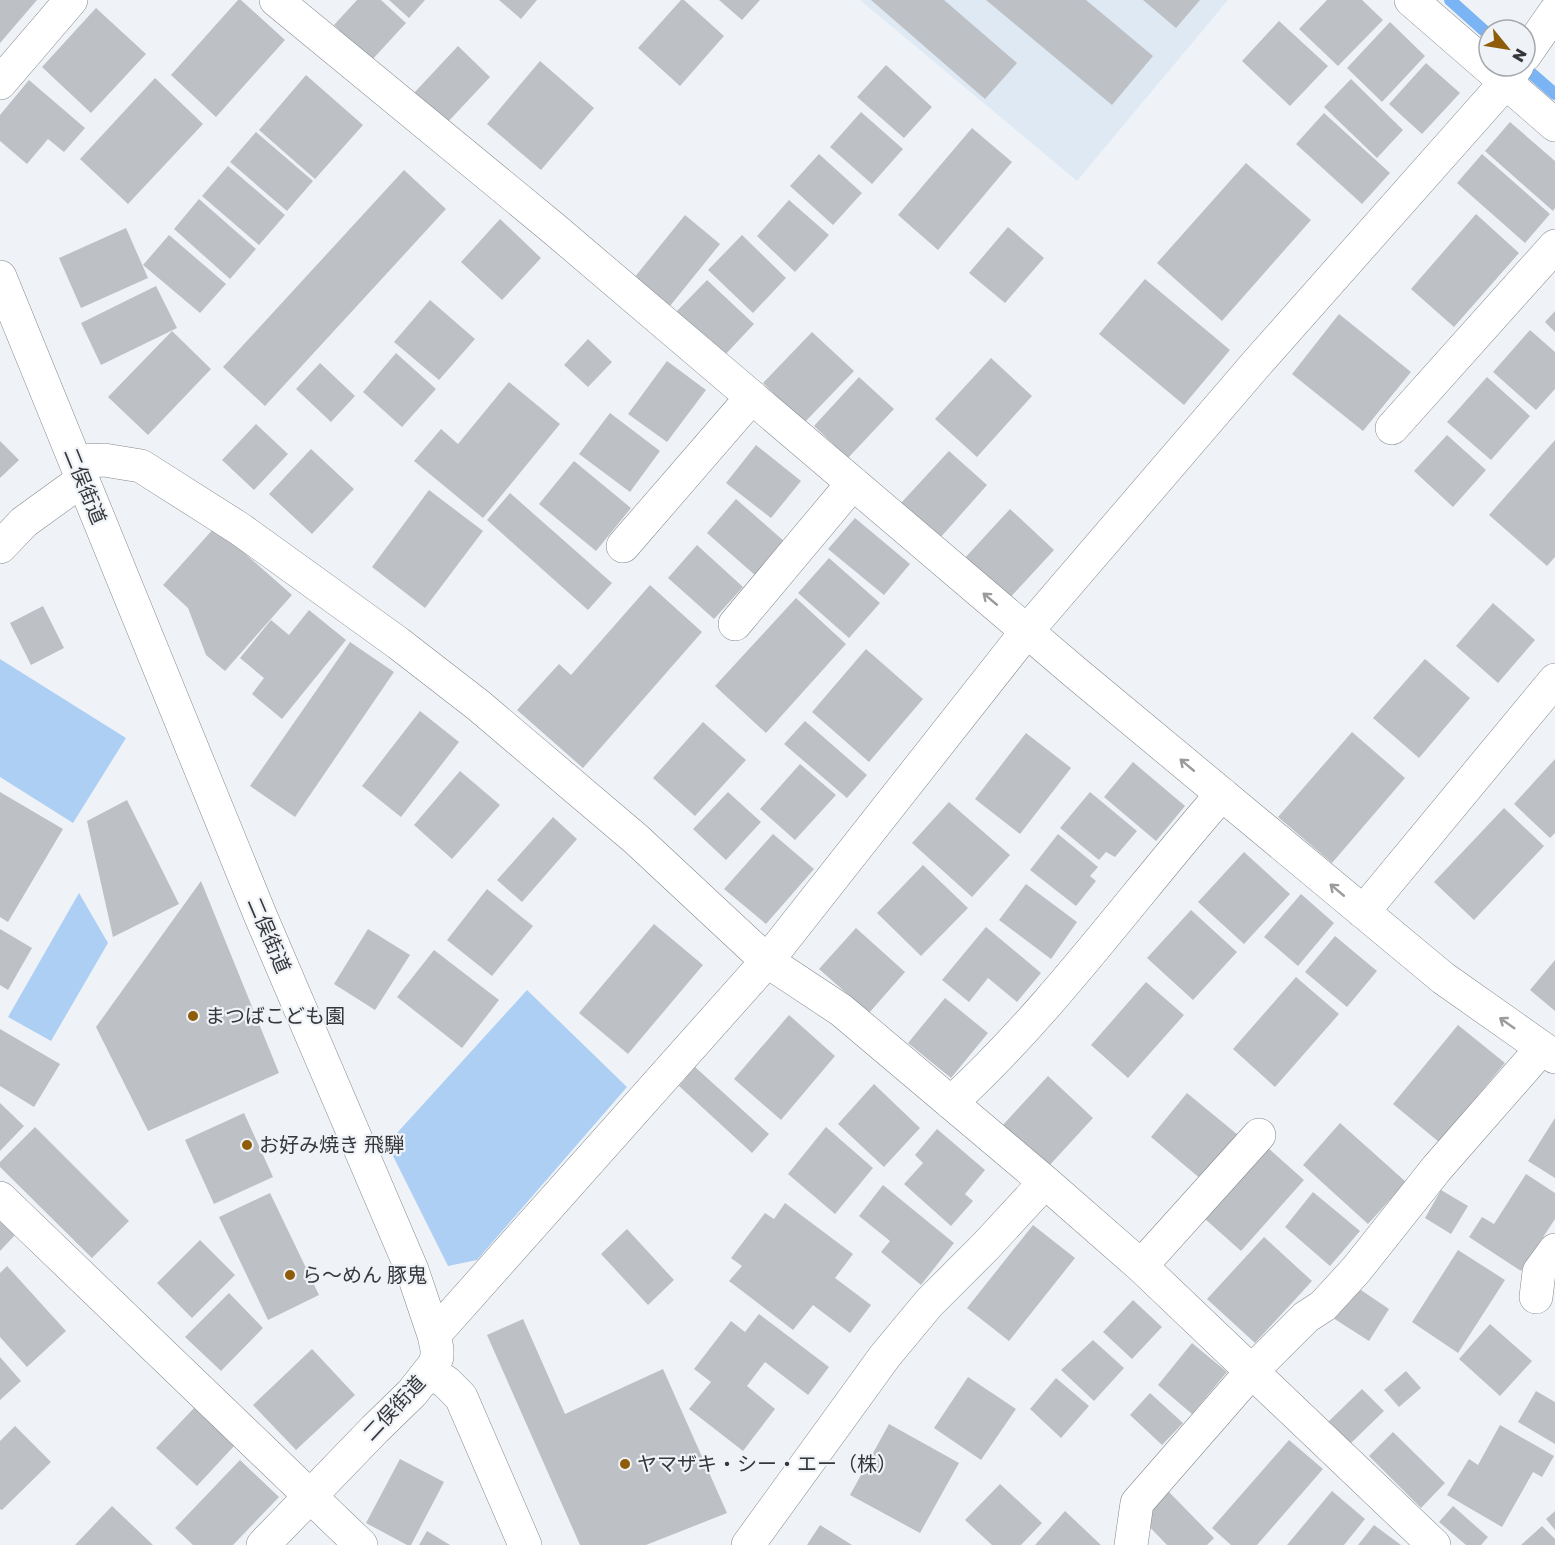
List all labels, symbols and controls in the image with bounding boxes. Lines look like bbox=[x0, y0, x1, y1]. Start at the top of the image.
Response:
north arrow bbox=[1477, 18, 1537, 78]
text: N bbox=[1508, 45, 1532, 66]
street label: 二俣街道 bbox=[60, 444, 112, 527]
one-way arrow bbox=[983, 592, 998, 606]
one-way arrow bbox=[1179, 759, 1195, 772]
one-way arrow bbox=[1330, 883, 1345, 897]
street label: 二俣街道 bbox=[243, 893, 297, 976]
place label: まつばこども園 bbox=[205, 1003, 345, 1027]
marker: まつばこども園 bbox=[186, 1009, 200, 1023]
one-way arrow bbox=[1500, 1017, 1516, 1029]
place label: お好み焼き 飛騨 bbox=[259, 1132, 404, 1156]
marker: お好み焼き 飛騨 bbox=[240, 1138, 254, 1152]
place label: ら～めん 豚鬼 bbox=[302, 1262, 427, 1286]
marker: ら～めん 豚鬼 bbox=[283, 1268, 297, 1282]
street label: 二俣街道 bbox=[357, 1370, 429, 1445]
place label: ヤマザキ・シー・エー（株） bbox=[637, 1451, 897, 1475]
marker: ヤマザキ・シー・エー（株） bbox=[618, 1457, 632, 1471]

